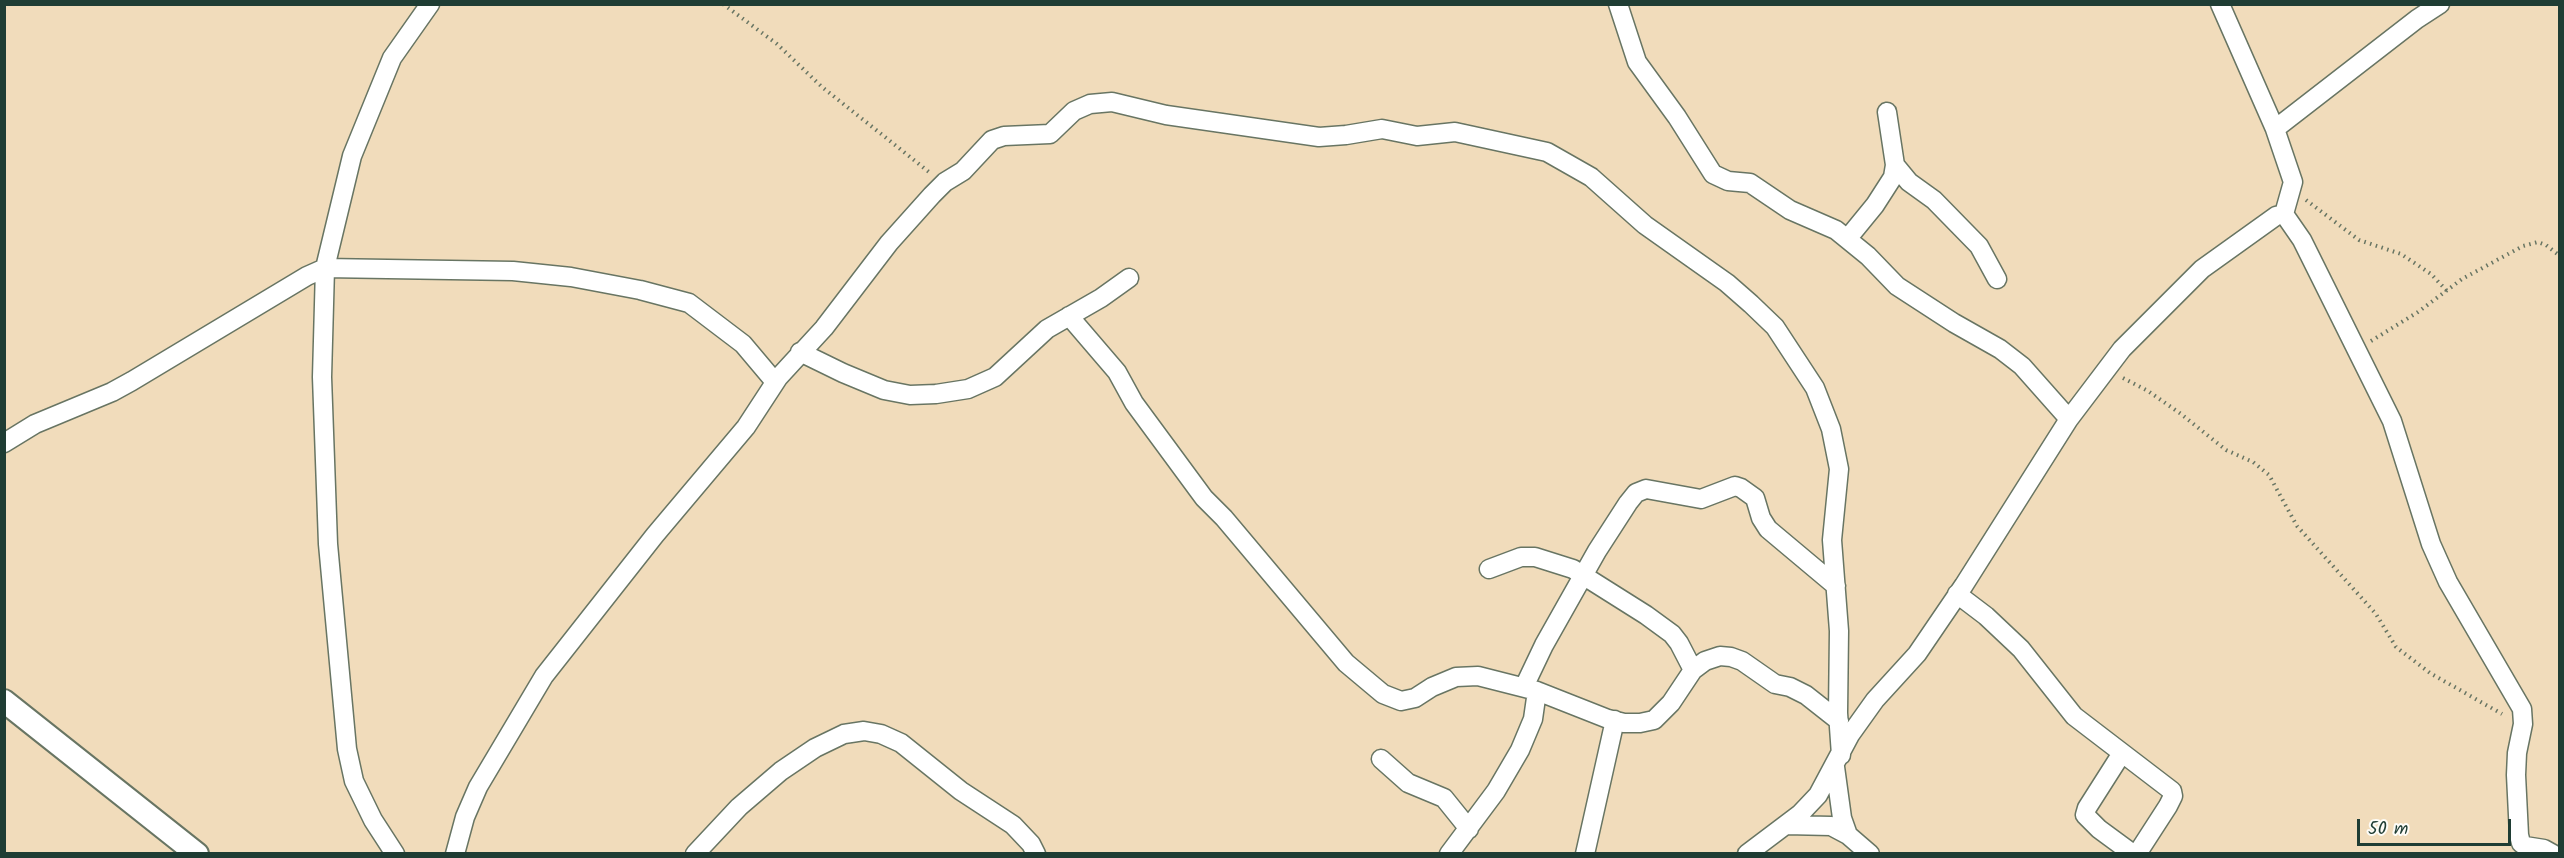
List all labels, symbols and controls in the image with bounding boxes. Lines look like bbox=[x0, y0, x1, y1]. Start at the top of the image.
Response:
scale bar bbox=[2360, 807, 2514, 845]
text: 50 m bbox=[2368, 815, 2408, 844]

